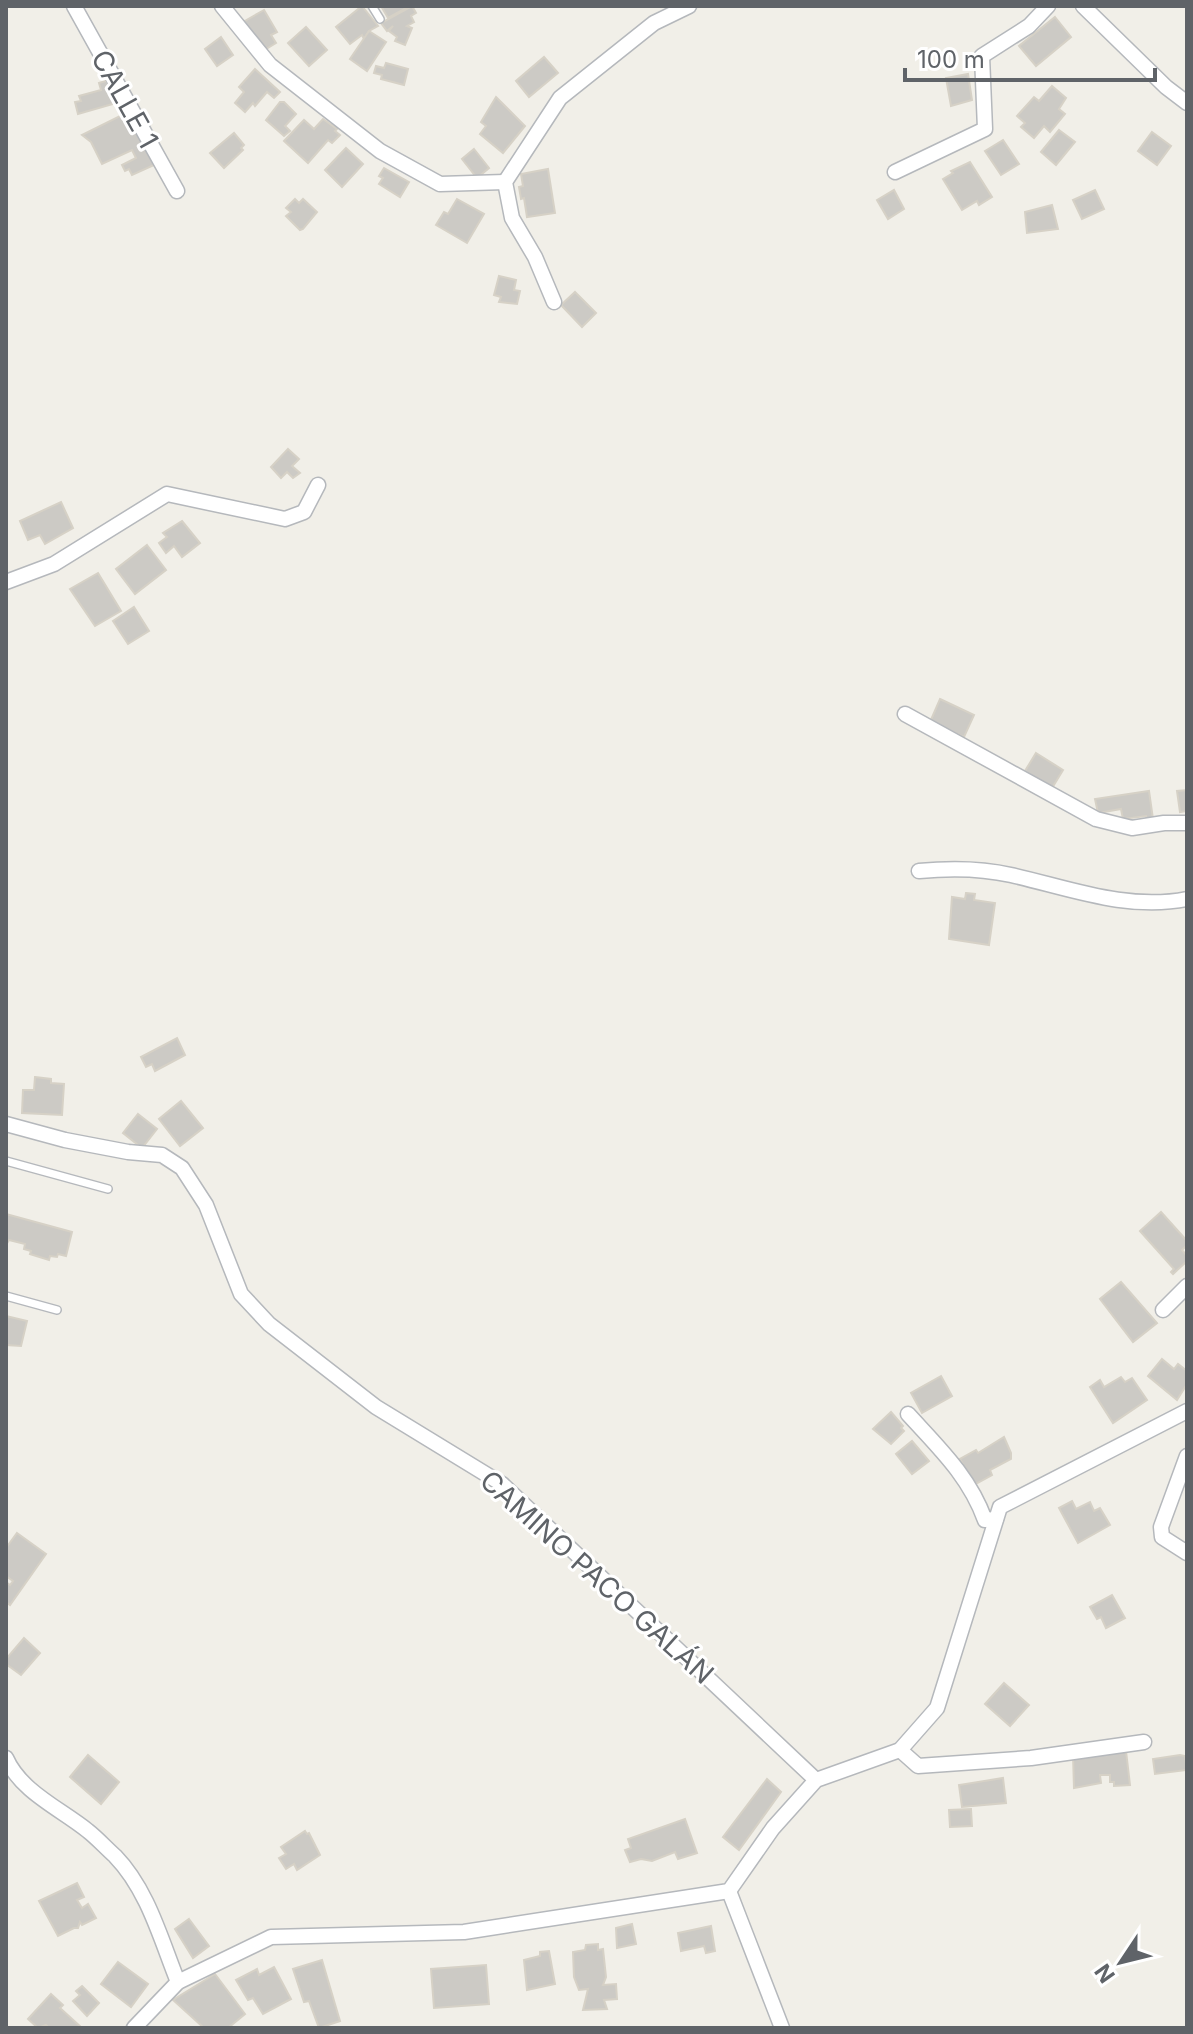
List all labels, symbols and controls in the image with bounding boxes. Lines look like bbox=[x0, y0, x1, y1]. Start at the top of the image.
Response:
scale bar bbox=[905, 32, 1155, 82]
street label: CALLE 1 bbox=[84, 44, 166, 154]
text: 100 m bbox=[917, 45, 985, 74]
street label: CAMINO PACO GALÁN bbox=[473, 1463, 721, 1691]
north arrow bbox=[1081, 1922, 1161, 2002]
text: N bbox=[1089, 1959, 1120, 1988]

